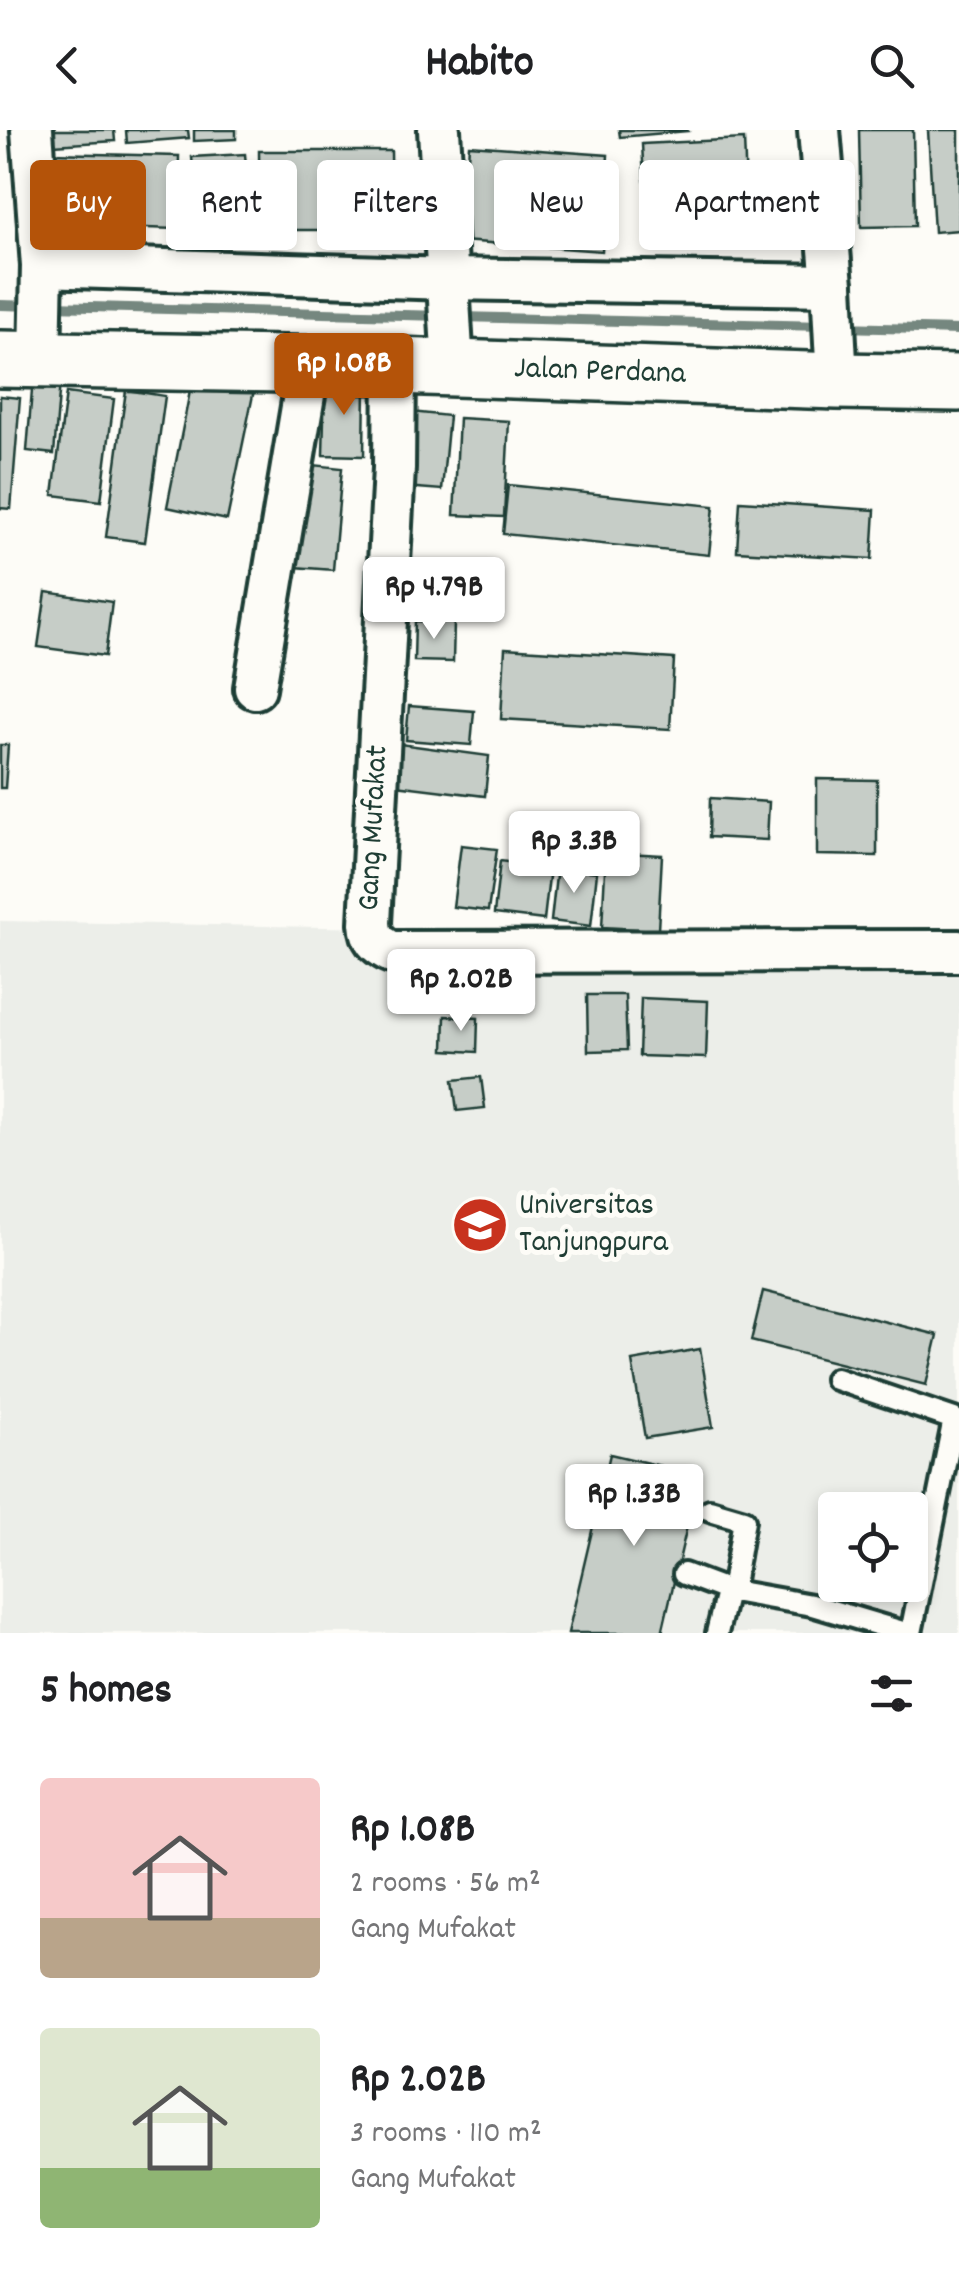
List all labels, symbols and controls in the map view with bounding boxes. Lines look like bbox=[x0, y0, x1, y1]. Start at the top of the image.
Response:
text: Habito bbox=[425, 33, 534, 97]
icon: back bbox=[40, 38, 95, 93]
icon: search bbox=[864, 38, 919, 93]
chip: Buy bbox=[30, 160, 146, 250]
chip: Rent bbox=[166, 160, 297, 250]
chip: Filters bbox=[317, 160, 474, 250]
chip: New bbox=[494, 160, 619, 250]
chip: Apartment bbox=[639, 160, 855, 250]
pin: Rp 1.08B bbox=[241, 333, 447, 418]
text: Rp 1.08B bbox=[296, 342, 392, 388]
street label: Jalan Perdana bbox=[513, 347, 687, 399]
pin: Rp 4.79B bbox=[331, 557, 537, 642]
text: Rp 4.79B bbox=[385, 566, 483, 612]
street label: Gang Mufakat bbox=[348, 744, 402, 912]
pin: Rp 3.3B bbox=[482, 811, 666, 896]
text: Rp 3.3B bbox=[531, 820, 617, 866]
pin: Rp 2.02B bbox=[358, 949, 564, 1034]
text: Rp 2.02B bbox=[409, 958, 513, 1004]
place label: Universitas Tanjungpura bbox=[519, 1184, 669, 1267]
school or university icon: Universitas Tanjungpura bbox=[450, 1195, 510, 1255]
pin: Rp 1.33B bbox=[531, 1464, 737, 1549]
text: Rp 1.33B bbox=[587, 1473, 681, 1519]
map controls bbox=[818, 1492, 928, 1602]
button: locate bbox=[818, 1492, 928, 1602]
text: 5 homes bbox=[40, 1663, 172, 1723]
icon: filters bbox=[864, 1666, 919, 1721]
text: Rp 1.08B bbox=[350, 1802, 475, 1862]
icon: home bbox=[120, 1818, 240, 1938]
text: 2 rooms · 56 m² bbox=[350, 1862, 541, 1908]
text: Gang Mufakat bbox=[350, 1908, 516, 1954]
text: Rp 2.02B bbox=[350, 2052, 486, 2112]
icon: home bbox=[120, 2068, 240, 2188]
text: 3 rooms · 110 m² bbox=[350, 2112, 542, 2158]
text: Gang Mufakat bbox=[350, 2158, 516, 2204]

